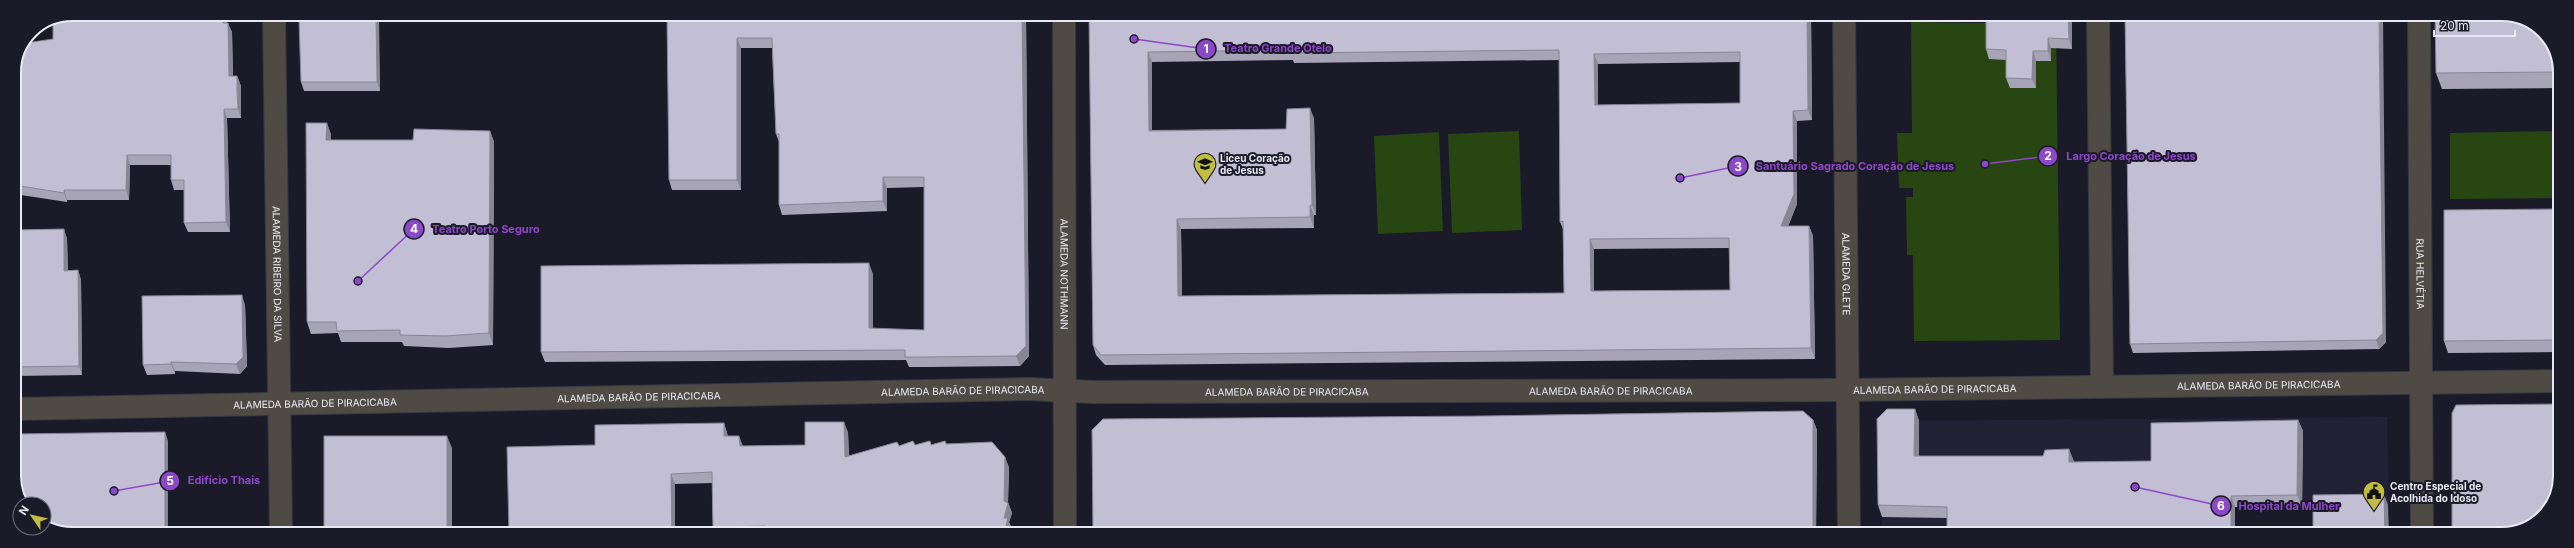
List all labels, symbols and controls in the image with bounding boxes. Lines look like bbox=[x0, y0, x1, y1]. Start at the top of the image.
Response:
scale bar bbox=[2434, 12, 2515, 38]
text: 20 m bbox=[2440, 18, 2469, 33]
callout: Teatro Grande Otelo bbox=[1196, 37, 1340, 60]
text: 1 bbox=[1203, 41, 1209, 56]
text: Teatro Grande Otelo bbox=[1224, 41, 1332, 55]
callout: Largo Coração de Jesus bbox=[2038, 144, 2203, 167]
text: 2 bbox=[2044, 148, 2052, 163]
text: Largo Coração de Jesus bbox=[2066, 149, 2196, 163]
school or university icon: Liceu Coração de Jesus bbox=[1192, 151, 1218, 184]
place label: Liceu Coração de Jesus bbox=[1220, 152, 1290, 176]
callout: Santuário Sagrado Coração de Jesus bbox=[1728, 155, 1962, 178]
text: 3 bbox=[1734, 159, 1742, 174]
text: Santuário Sagrado Coração de Jesus bbox=[1756, 159, 1954, 173]
street label: ALAMEDA RIBEIRO DA SILVA bbox=[271, 206, 284, 342]
callout: Teatro Porto Seguro bbox=[404, 217, 547, 240]
street label: ALAMEDA NOTHMANN bbox=[1058, 218, 1071, 330]
text: 4 bbox=[410, 221, 418, 236]
text: Teatro Porto Seguro bbox=[432, 222, 540, 236]
street label: ALAMEDA GLETE bbox=[1840, 233, 1853, 315]
street label: RUA HELVÉTIA bbox=[2414, 239, 2428, 310]
street label: ALAMEDA BARÃO DE PIRACICABA bbox=[2177, 378, 2341, 392]
street label: ALAMEDA BARÃO DE PIRACICABA bbox=[1853, 382, 2017, 396]
street label: ALAMEDA BARÃO DE PIRACICABA bbox=[881, 383, 1045, 398]
street label: ALAMEDA BARÃO DE PIRACICABA bbox=[1205, 384, 1369, 398]
street label: ALAMEDA BARÃO DE PIRACICABA bbox=[1529, 384, 1693, 397]
street label: ALAMEDA BARÃO DE PIRACICABA bbox=[557, 389, 721, 404]
street label: ALAMEDA BARÃO DE PIRACICABA bbox=[233, 395, 397, 411]
callout: Edifício Thais bbox=[160, 469, 268, 492]
text: 5 bbox=[166, 473, 174, 488]
text: Edifício Thais bbox=[188, 473, 260, 487]
public building icon: Centro Especial de Acolhida do Idoso bbox=[2361, 479, 2387, 512]
place label: Centro Especial de Acolhida do Idoso bbox=[2390, 480, 2481, 504]
callout: Hospital da Mulher bbox=[2211, 494, 2348, 517]
north arrow bbox=[12, 496, 52, 536]
text: 6 bbox=[2217, 498, 2225, 513]
text: Hospital da Mulher bbox=[2239, 499, 2340, 513]
text: N bbox=[16, 503, 32, 518]

